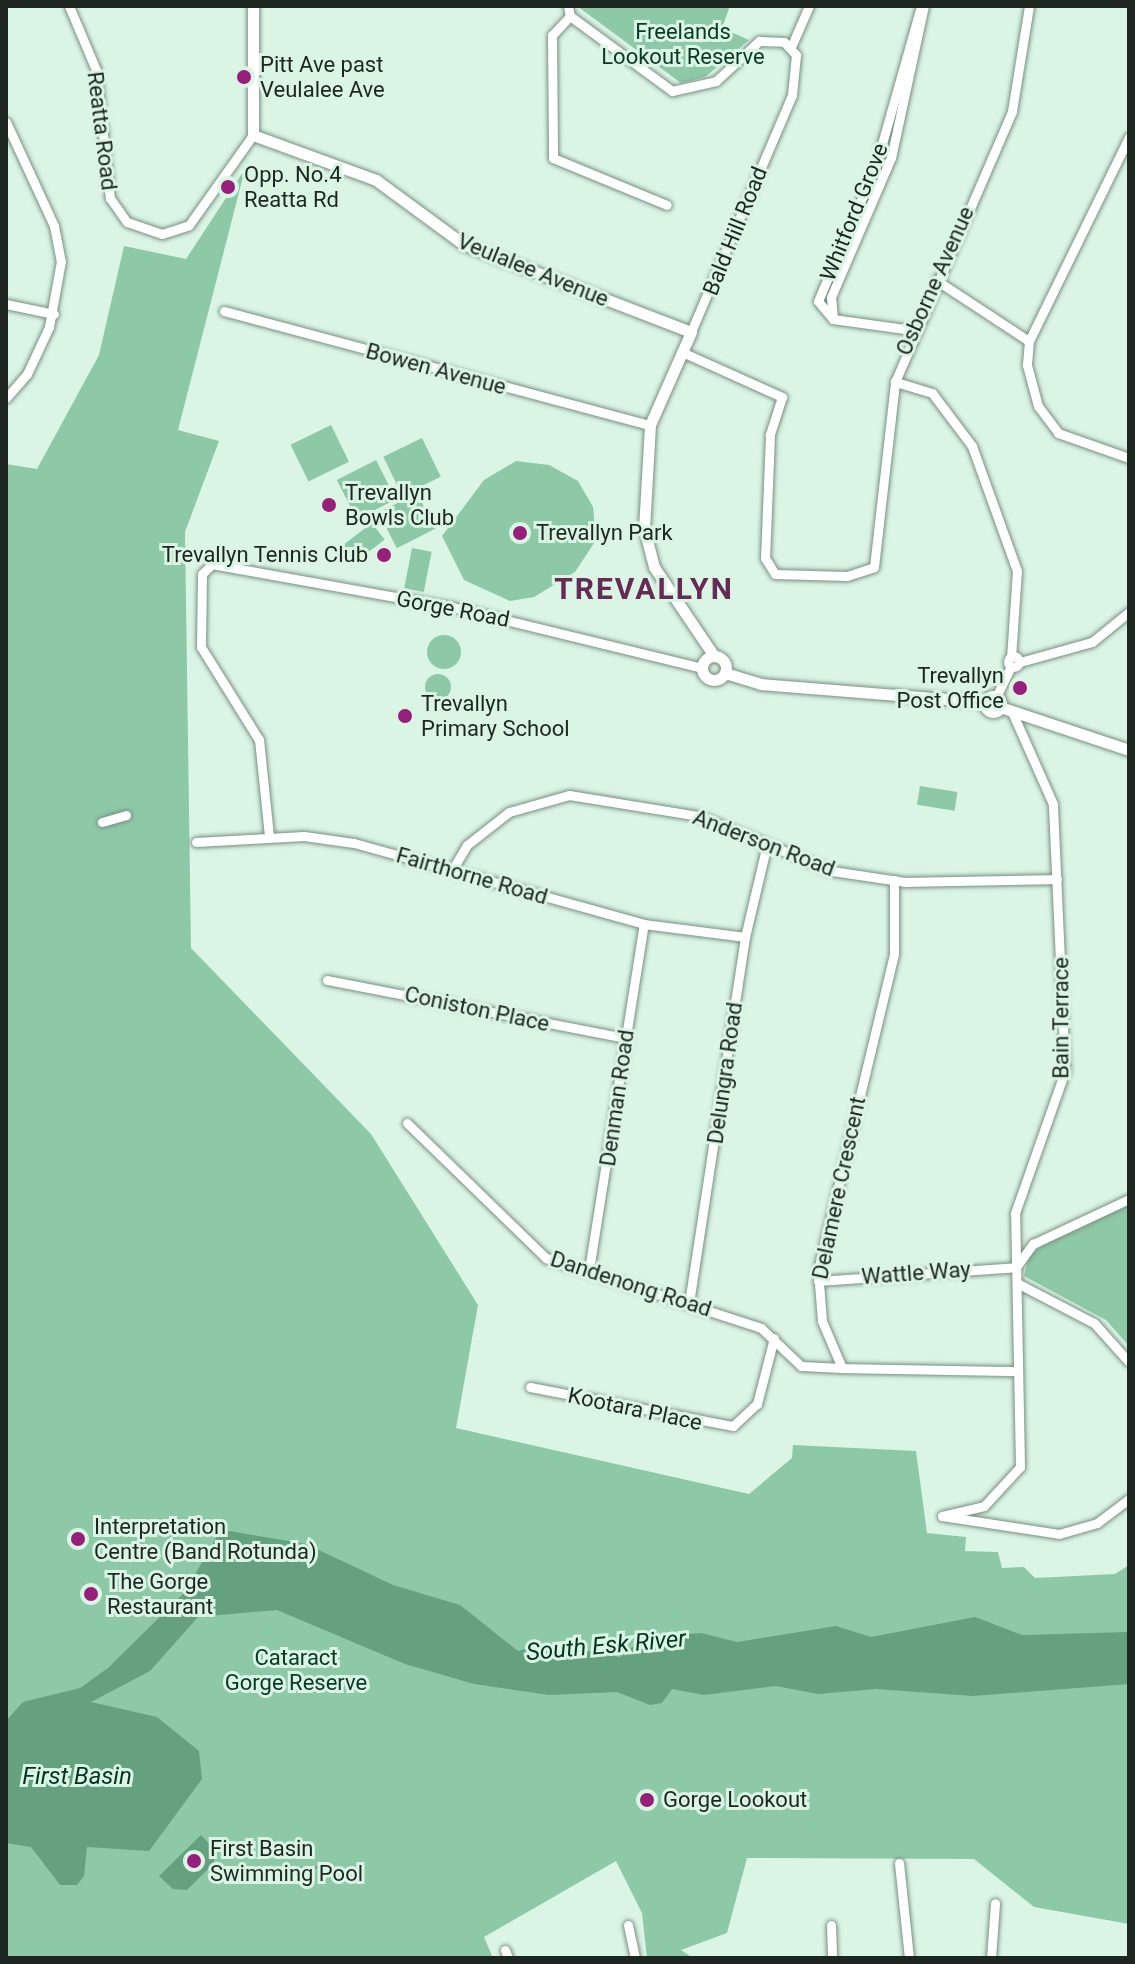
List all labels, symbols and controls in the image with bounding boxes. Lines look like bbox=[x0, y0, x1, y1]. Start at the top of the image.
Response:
park label: Freelands Lookout Reserve bbox=[601, 18, 765, 70]
place label: Pitt Ave past Veulalee Ave bbox=[260, 51, 385, 102]
marker: Pitt Ave past Veulalee Ave bbox=[235, 68, 253, 86]
street label: Reatta Road bbox=[82, 70, 122, 192]
street label: Whitford Grove bbox=[814, 139, 894, 285]
place label: Opp. No.4 Reatta Rd bbox=[244, 161, 342, 212]
street label: Bald Hill Road bbox=[697, 163, 773, 299]
marker: Opp. No.4 Reatta Rd bbox=[219, 178, 237, 196]
street label: Osborne Avenue bbox=[890, 203, 980, 359]
street label: Veulalee Avenue bbox=[454, 228, 612, 312]
street label: Bowen Avenue bbox=[363, 338, 509, 400]
place label: Trevallyn Bowls Club bbox=[345, 479, 454, 530]
marker: Trevallyn Bowls Club bbox=[320, 496, 338, 514]
place label: Trevallyn Park bbox=[536, 520, 673, 546]
marker: Trevallyn Park bbox=[511, 524, 529, 542]
place label: Trevallyn Tennis Club bbox=[161, 542, 368, 568]
marker: Trevallyn Tennis Club bbox=[375, 546, 393, 564]
district label: TREVALLYN bbox=[554, 571, 734, 607]
street label: Gorge Road bbox=[394, 585, 512, 633]
place label: Trevallyn Post Office bbox=[897, 662, 1004, 714]
marker: Trevallyn Post Office bbox=[1011, 679, 1029, 697]
place label: Trevallyn Primary School bbox=[421, 690, 570, 742]
marker: Trevallyn Primary School bbox=[396, 707, 414, 725]
street label: Anderson Road bbox=[689, 804, 839, 882]
street label: Fairthorne Road bbox=[393, 842, 551, 910]
street label: Bain Terrace bbox=[1048, 957, 1074, 1079]
street label: Coniston Place bbox=[402, 981, 552, 1037]
street label: Delungra Road bbox=[702, 1000, 748, 1146]
street label: Denman Road bbox=[594, 1028, 640, 1168]
street label: Delamere Crescent bbox=[807, 1094, 871, 1282]
street label: Dandenong Road bbox=[547, 1246, 715, 1322]
street label: Wattle Way bbox=[861, 1256, 971, 1290]
street label: Kootara Place bbox=[565, 1382, 705, 1436]
place label: Interpretation Centre (Band Rotunda) bbox=[94, 1513, 317, 1564]
marker: Interpretation Centre (Band Rotunda) bbox=[69, 1530, 87, 1548]
place label: The Gorge Restaurant bbox=[107, 1568, 213, 1620]
marker: The Gorge Restaurant bbox=[82, 1585, 100, 1603]
water label: South Esk River bbox=[525, 1625, 687, 1667]
park label: Cataract Gorge Reserve bbox=[225, 1644, 367, 1696]
water label: First Basin bbox=[22, 1763, 132, 1791]
place label: Gorge Lookout bbox=[663, 1787, 807, 1813]
marker: Gorge Lookout bbox=[638, 1791, 656, 1809]
place label: First Basin Swimming Pool bbox=[210, 1835, 363, 1886]
marker: First Basin Swimming Pool bbox=[185, 1852, 203, 1870]

